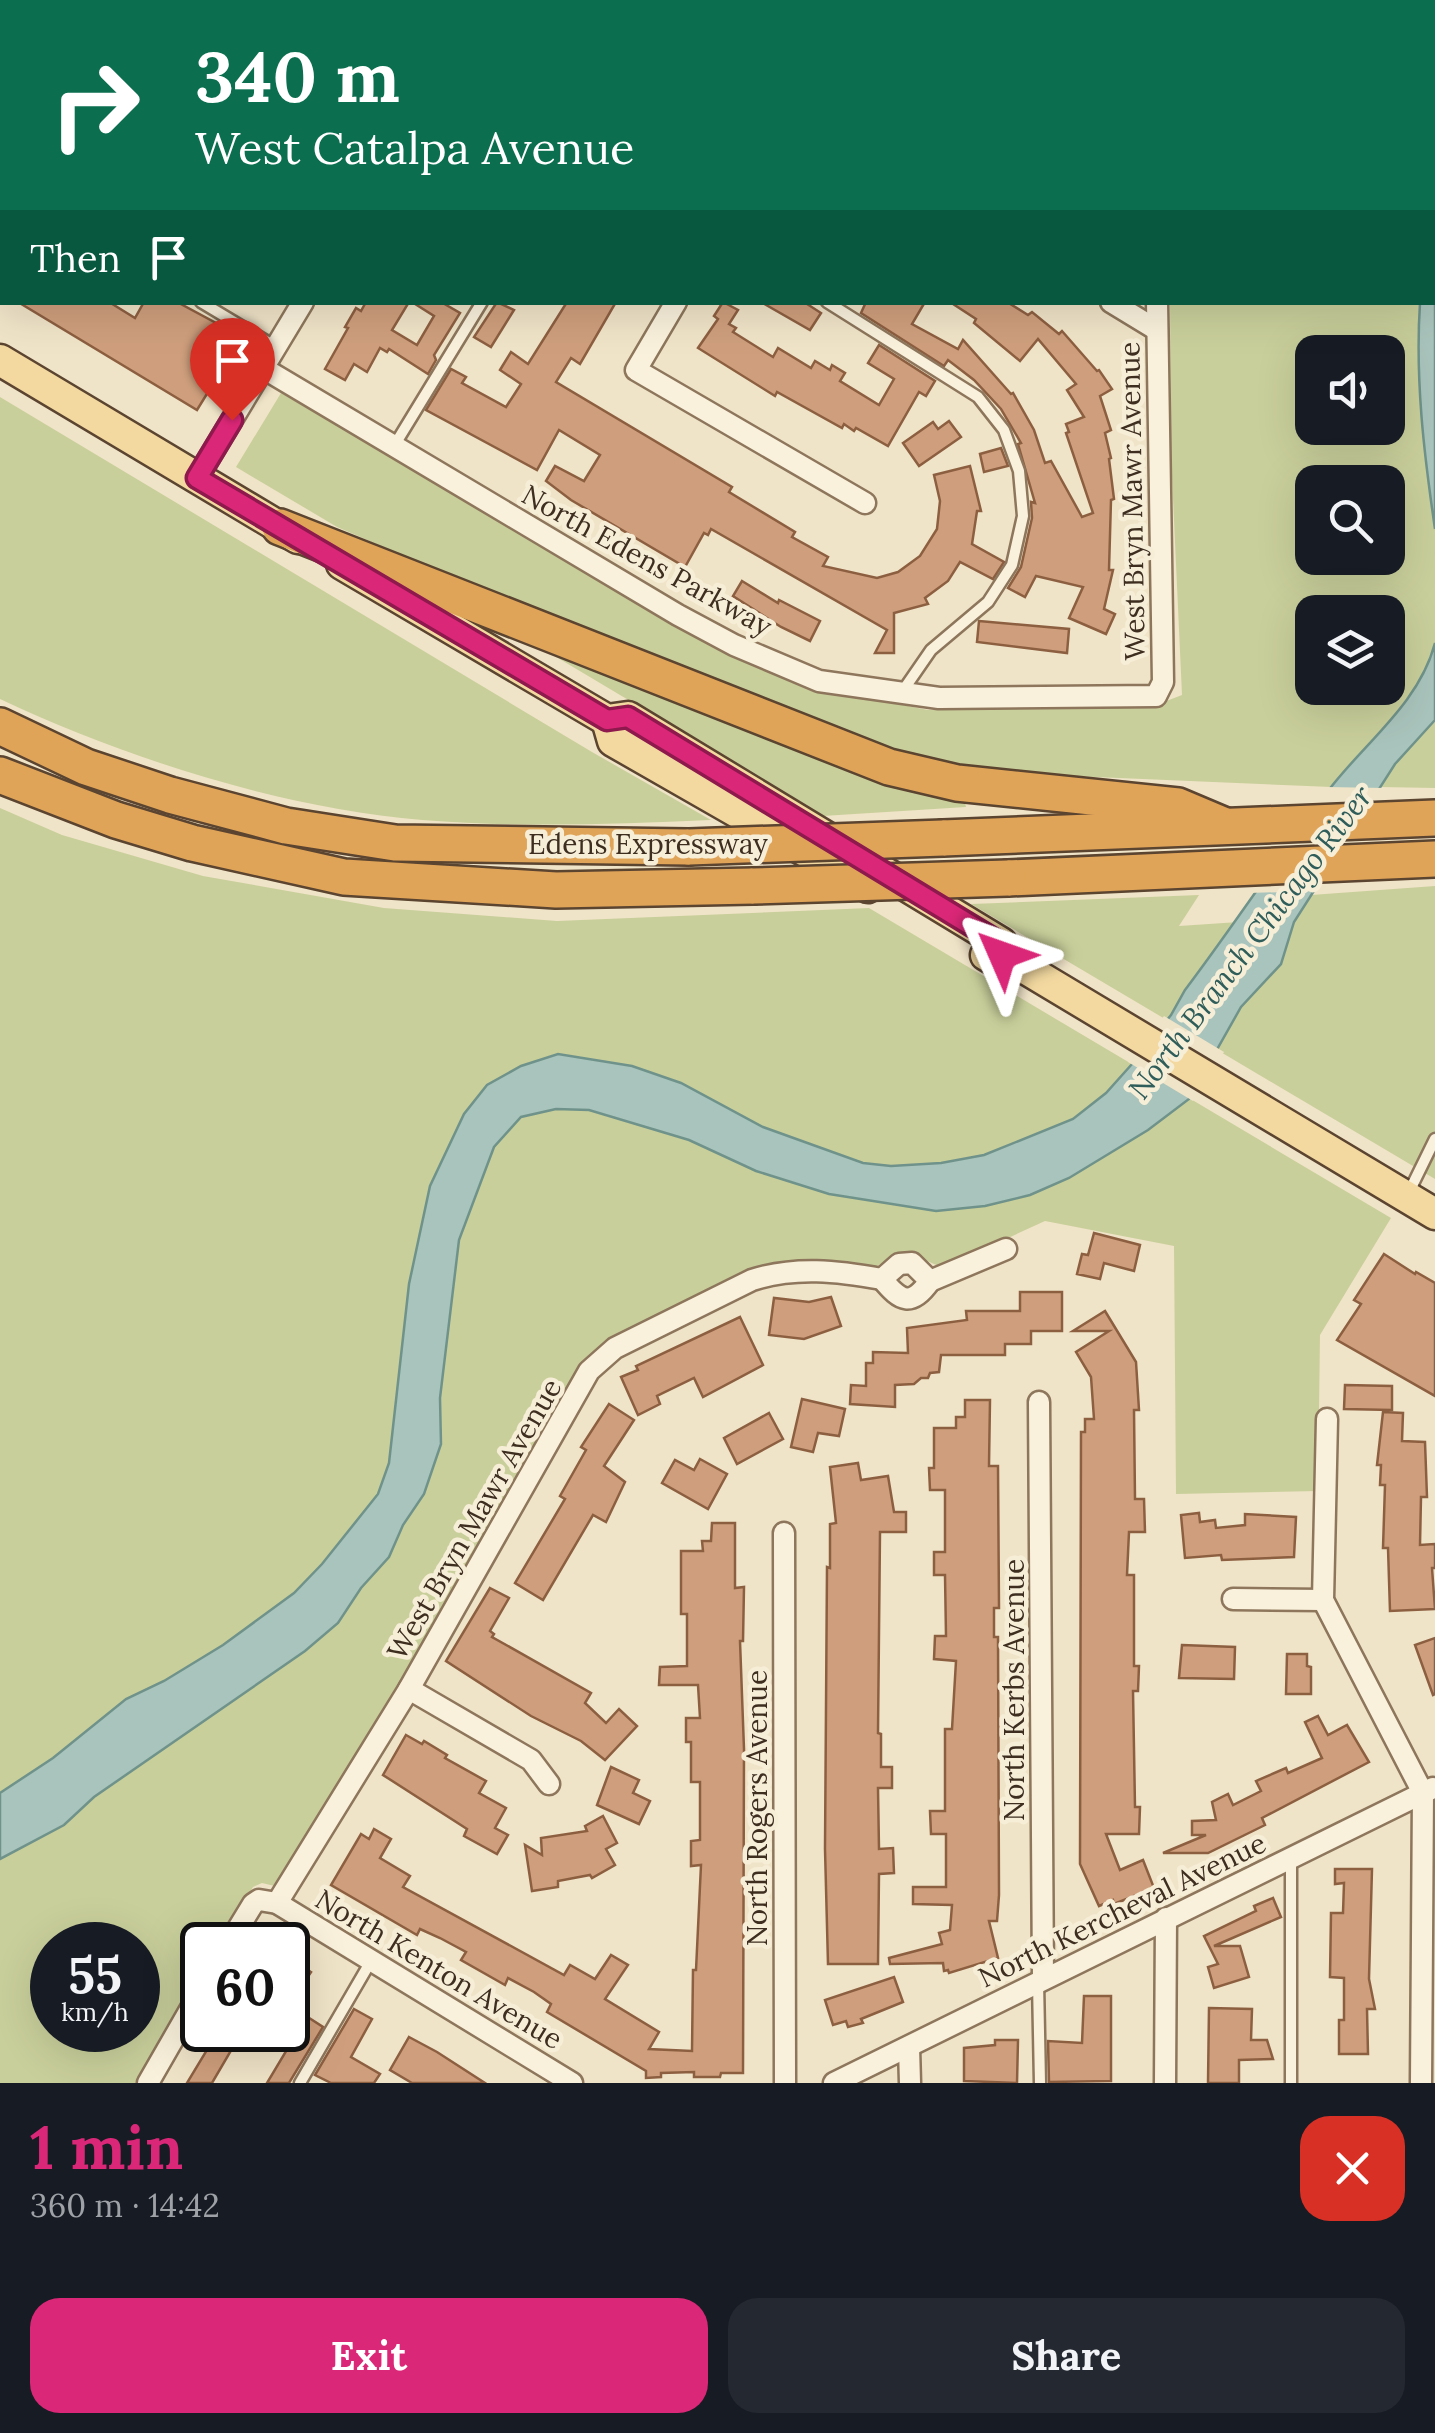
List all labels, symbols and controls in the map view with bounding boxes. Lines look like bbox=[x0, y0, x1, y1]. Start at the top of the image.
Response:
text: 340 m bbox=[195, 32, 400, 121]
icon: right bbox=[30, 40, 160, 170]
text: West Catalpa Avenue bbox=[195, 119, 634, 176]
icon: arrive bbox=[141, 230, 196, 285]
text: Then bbox=[30, 234, 121, 282]
pin bbox=[190, 318, 275, 421]
icon: arrive bbox=[205, 333, 260, 388]
map controls bbox=[1295, 335, 1405, 705]
button: sound bbox=[1295, 335, 1405, 445]
street label: West Bryn Mawr Avenue bbox=[1111, 341, 1153, 661]
button: search bbox=[1295, 465, 1405, 575]
street label: North Edens Parkway bbox=[515, 476, 779, 644]
button: layers bbox=[1295, 595, 1405, 705]
water label: North Branch Chicago River bbox=[1120, 777, 1381, 1106]
street label: Edens Expressway bbox=[528, 826, 768, 862]
position arrow bbox=[950, 903, 1054, 1007]
street label: West Bryn Mawr Avenue bbox=[379, 1372, 569, 1666]
street label: North Kerbs Avenue bbox=[996, 1559, 1032, 1821]
street label: North Rogers Avenue bbox=[739, 1670, 775, 1946]
street label: North Kercheval Avenue bbox=[972, 1825, 1272, 1995]
street label: North Kenton Avenue bbox=[309, 1881, 569, 2057]
speed limit sign: 60 bbox=[180, 1922, 310, 2052]
text: 55 bbox=[68, 1943, 122, 2007]
text: km/h bbox=[61, 1996, 129, 2028]
text: 1 min bbox=[30, 2109, 183, 2185]
button: close bbox=[1300, 2116, 1405, 2221]
text: 360 m · 14:42 bbox=[30, 2185, 220, 2226]
button: Exit bbox=[30, 2298, 708, 2413]
button: Share bbox=[728, 2298, 1405, 2413]

